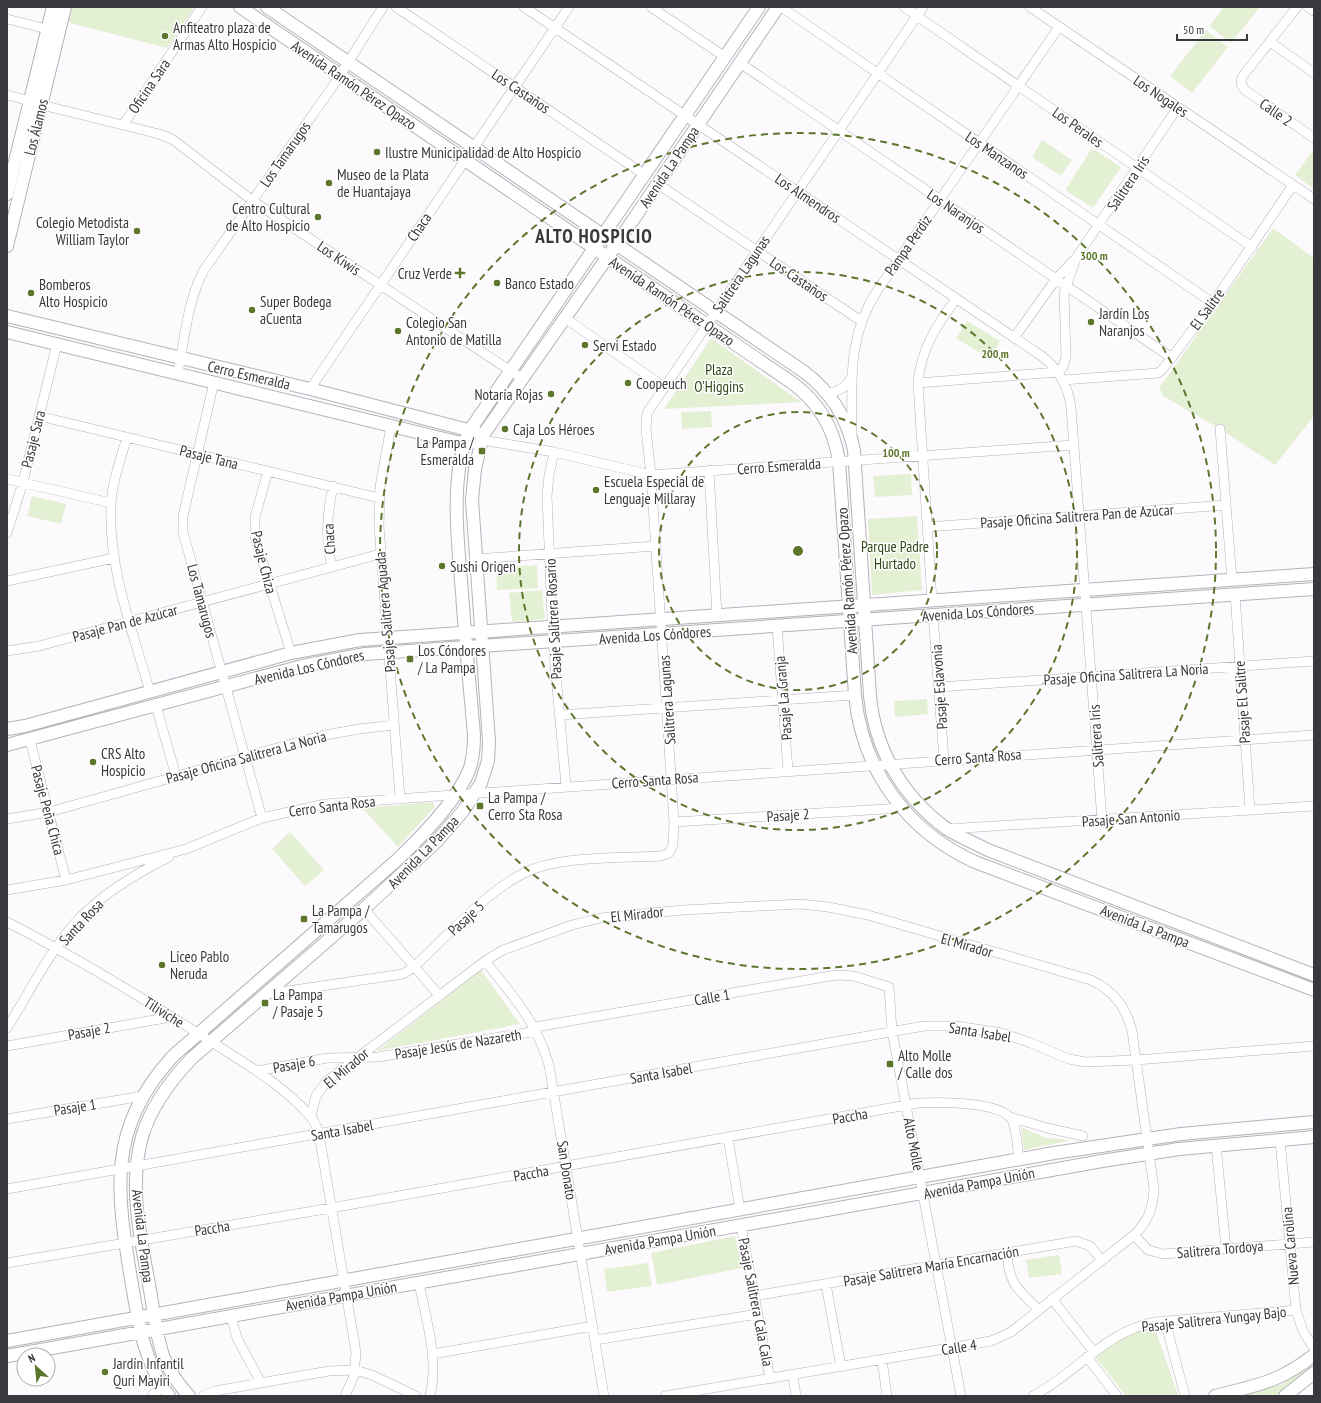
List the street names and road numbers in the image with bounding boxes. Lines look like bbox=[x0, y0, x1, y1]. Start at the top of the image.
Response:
street label: Avenida Ramón Pérez Opazo bbox=[288, 36, 420, 134]
street label: Oficina Sara bbox=[124, 55, 174, 117]
street label: Los Castaños bbox=[488, 65, 554, 117]
street label: Los Nogales bbox=[1130, 71, 1192, 121]
street label: Calle 2 bbox=[1256, 94, 1296, 130]
street label: Los Álamos bbox=[20, 97, 52, 157]
street label: Los Perales bbox=[1049, 103, 1107, 151]
street label: Los Tamarugos bbox=[255, 118, 315, 190]
street label: Avenida La Pampa bbox=[635, 123, 703, 211]
street label: Los Manzanos bbox=[962, 127, 1032, 183]
street label: Salitrera Iris bbox=[1103, 152, 1153, 214]
street label: Los Almendros bbox=[772, 169, 844, 227]
street label: Los Naranjos bbox=[923, 185, 989, 237]
street label: Chaca bbox=[403, 209, 435, 245]
street label: Pampa Perdiz bbox=[880, 211, 936, 279]
street label: Salitrera Lagunas bbox=[708, 232, 774, 316]
street label: Los Kiwis bbox=[314, 237, 364, 279]
street label: Avenida Ramón Pérez Opazo bbox=[606, 252, 738, 350]
street label: Los Castaños bbox=[766, 253, 832, 305]
street label: El Salitre bbox=[1186, 285, 1228, 333]
street label: Cerro Esmeralda bbox=[206, 356, 292, 394]
street label: Pasaje Sara bbox=[17, 408, 49, 470]
street label: Pasaje Tana bbox=[178, 441, 240, 473]
street label: Cerro Esmeralda bbox=[736, 454, 822, 478]
street label: Pasaje Oficina Salitrera Pan de Azúcar bbox=[980, 500, 1175, 532]
street label: Avenida Ramón Pérez Opazo bbox=[832, 507, 862, 655]
street label: Chaca bbox=[318, 523, 340, 555]
street label: Pasaje Chiza bbox=[247, 529, 281, 595]
street label: Pasaje Salitrera Aguada bbox=[370, 551, 400, 673]
street label: Pasaje Salitrera Rosario bbox=[540, 558, 566, 680]
street label: Los Tamarugos bbox=[183, 562, 221, 640]
street label: Avenida Los Cóndores bbox=[921, 599, 1035, 625]
street label: Pasaje Pan de Azúcar bbox=[70, 600, 180, 646]
street label: Avenida Los Cóndores bbox=[598, 622, 712, 648]
street label: Pasaje Eslavonia bbox=[927, 644, 951, 730]
street label: Avenida Los Cóndores bbox=[252, 645, 366, 689]
street label: Salitrera Lagunas bbox=[654, 655, 680, 745]
street label: Pasaje La Granja bbox=[770, 655, 796, 741]
street label: Pasaje Oficina Salitrera La Noria bbox=[1043, 659, 1209, 689]
street label: Pasaje El Salitre bbox=[1230, 660, 1254, 744]
street label: Salitrera Iris bbox=[1084, 704, 1108, 768]
street label: Pasaje Oficina Salitrera La Noria bbox=[164, 726, 328, 788]
street label: Cerro Santa Rosa bbox=[934, 744, 1022, 770]
street label: Pasaje Peña Chica bbox=[27, 763, 69, 857]
street label: Cerro Santa Rosa bbox=[611, 767, 699, 793]
street label: Cerro Santa Rosa bbox=[288, 791, 376, 821]
street label: Pasaje 2 bbox=[766, 804, 810, 826]
street label: Pasaje San Antonio bbox=[1081, 805, 1181, 831]
street label: Avenida La Pampa bbox=[384, 812, 462, 892]
street label: Santa Rosa bbox=[55, 895, 107, 949]
street label: Pasaje 5 bbox=[444, 896, 488, 940]
street label: Avenida La Pampa bbox=[1098, 900, 1192, 952]
street label: El Mirador bbox=[610, 902, 665, 926]
street label: El Mirador bbox=[939, 929, 996, 962]
street label: Calle 1 bbox=[693, 985, 731, 1009]
street label: Tiliviche bbox=[140, 992, 188, 1032]
street label: Pasaje 2 bbox=[66, 1018, 112, 1044]
street label: Santa Isabel bbox=[947, 1018, 1013, 1046]
street label: Pasaje Jesús de Nazareth bbox=[393, 1025, 523, 1063]
street label: El Mirador bbox=[320, 1043, 373, 1092]
street label: Pasaje 6 bbox=[271, 1051, 317, 1077]
street label: Santa Isabel bbox=[628, 1058, 694, 1088]
street label: Pasaje 1 bbox=[52, 1094, 98, 1120]
street label: Paccha bbox=[831, 1104, 869, 1128]
street label: Santa Isabel bbox=[309, 1115, 375, 1145]
street label: Alto Molle bbox=[900, 1116, 928, 1172]
street label: San Donato bbox=[553, 1139, 581, 1201]
street label: Paccha bbox=[512, 1161, 550, 1185]
street label: Avenida Pampa Unión bbox=[922, 1163, 1036, 1203]
street label: Avenida La Pampa bbox=[128, 1188, 158, 1284]
street label: Nueva Carolina bbox=[1277, 1206, 1303, 1286]
street label: Paccha bbox=[193, 1216, 231, 1240]
street label: Avenida Pampa Unión bbox=[603, 1221, 717, 1259]
street label: Pasaje Salitrera Cala Cala bbox=[734, 1236, 778, 1368]
street label: Salitrera Tordoya bbox=[1176, 1236, 1264, 1262]
street label: Pasaje Salitrera María Encarnación bbox=[842, 1241, 1020, 1291]
street label: Avenida Pampa Unión bbox=[284, 1277, 398, 1315]
street label: Pasaje Salitrera Yungay Bajo bbox=[1141, 1302, 1287, 1336]
street label: Calle 4 bbox=[940, 1335, 978, 1359]

